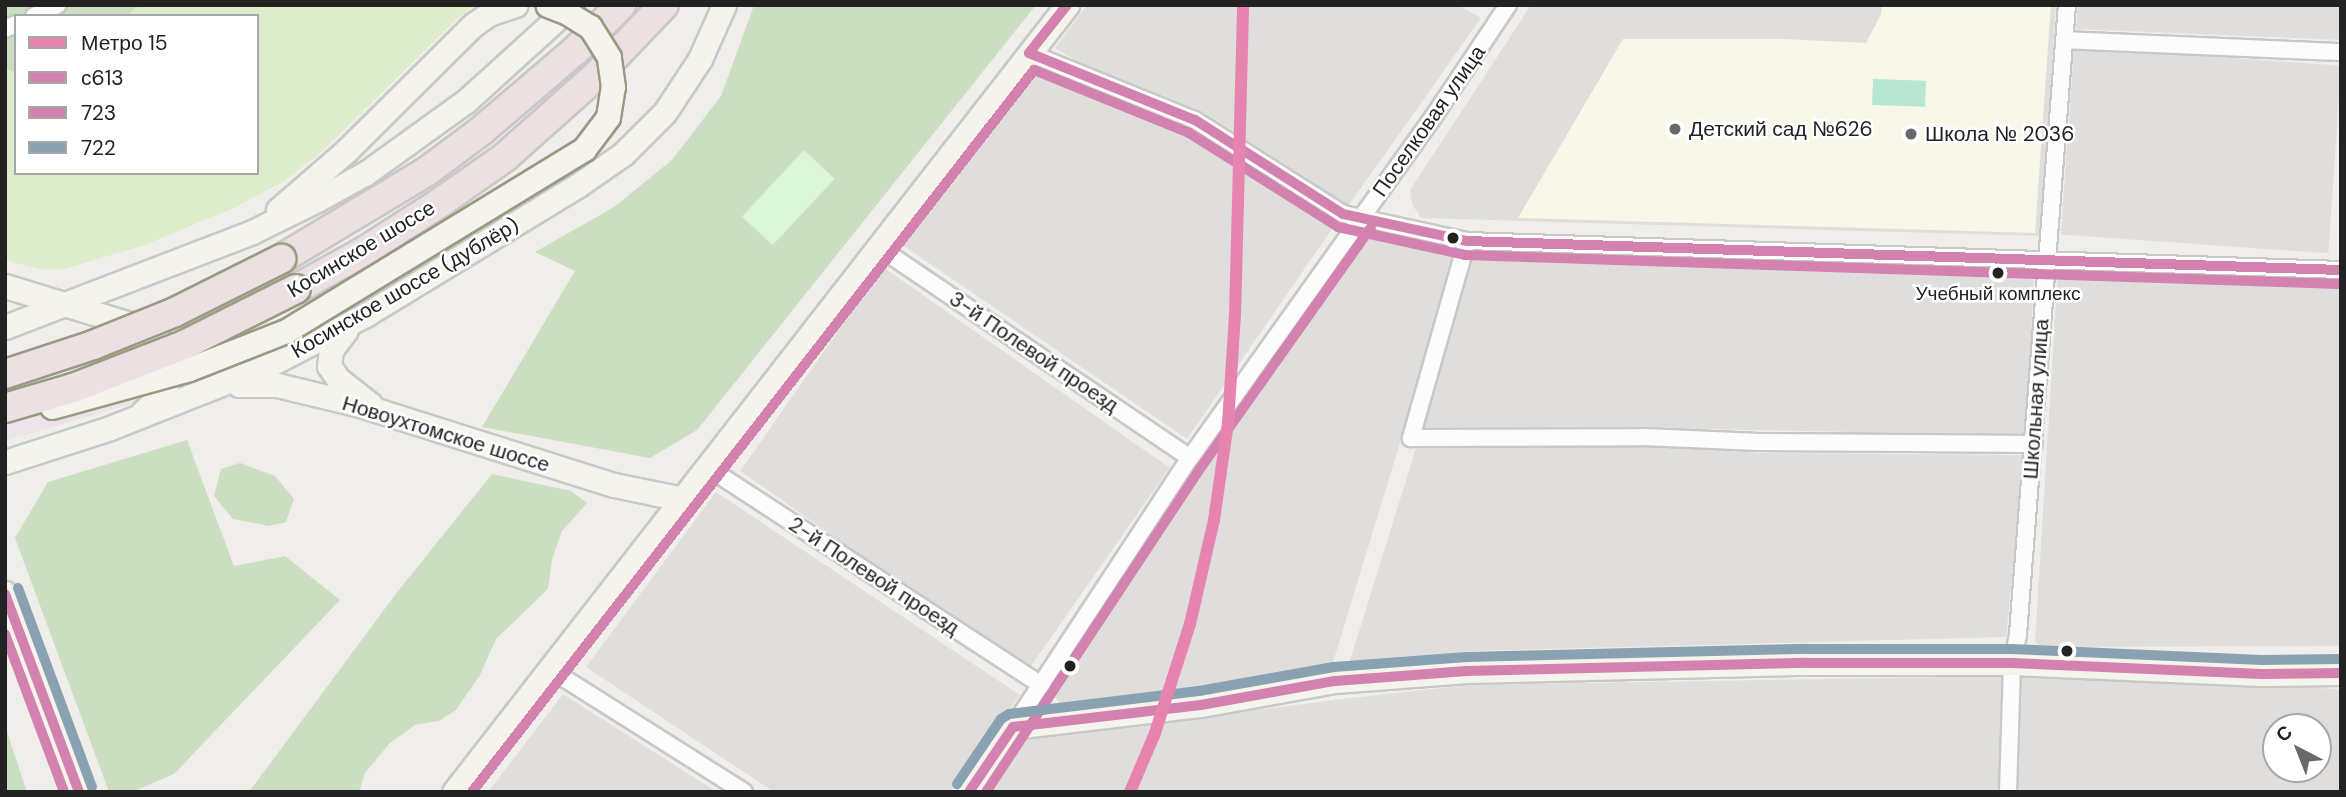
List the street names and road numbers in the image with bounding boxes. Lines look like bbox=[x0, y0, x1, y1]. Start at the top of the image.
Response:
street label: Поселковая улица bbox=[1367, 41, 1491, 201]
street label: Косинское шоссе bbox=[283, 195, 439, 303]
street label: Косинское шоссе (дублёр) bbox=[287, 212, 523, 364]
street label: 3-й Полевой проезд bbox=[945, 286, 1123, 418]
street label: Школьная улица bbox=[2018, 318, 2054, 480]
street label: Новоухтомское шоссе bbox=[339, 390, 553, 478]
street label: 2-й Полевой проезд bbox=[784, 511, 964, 641]

